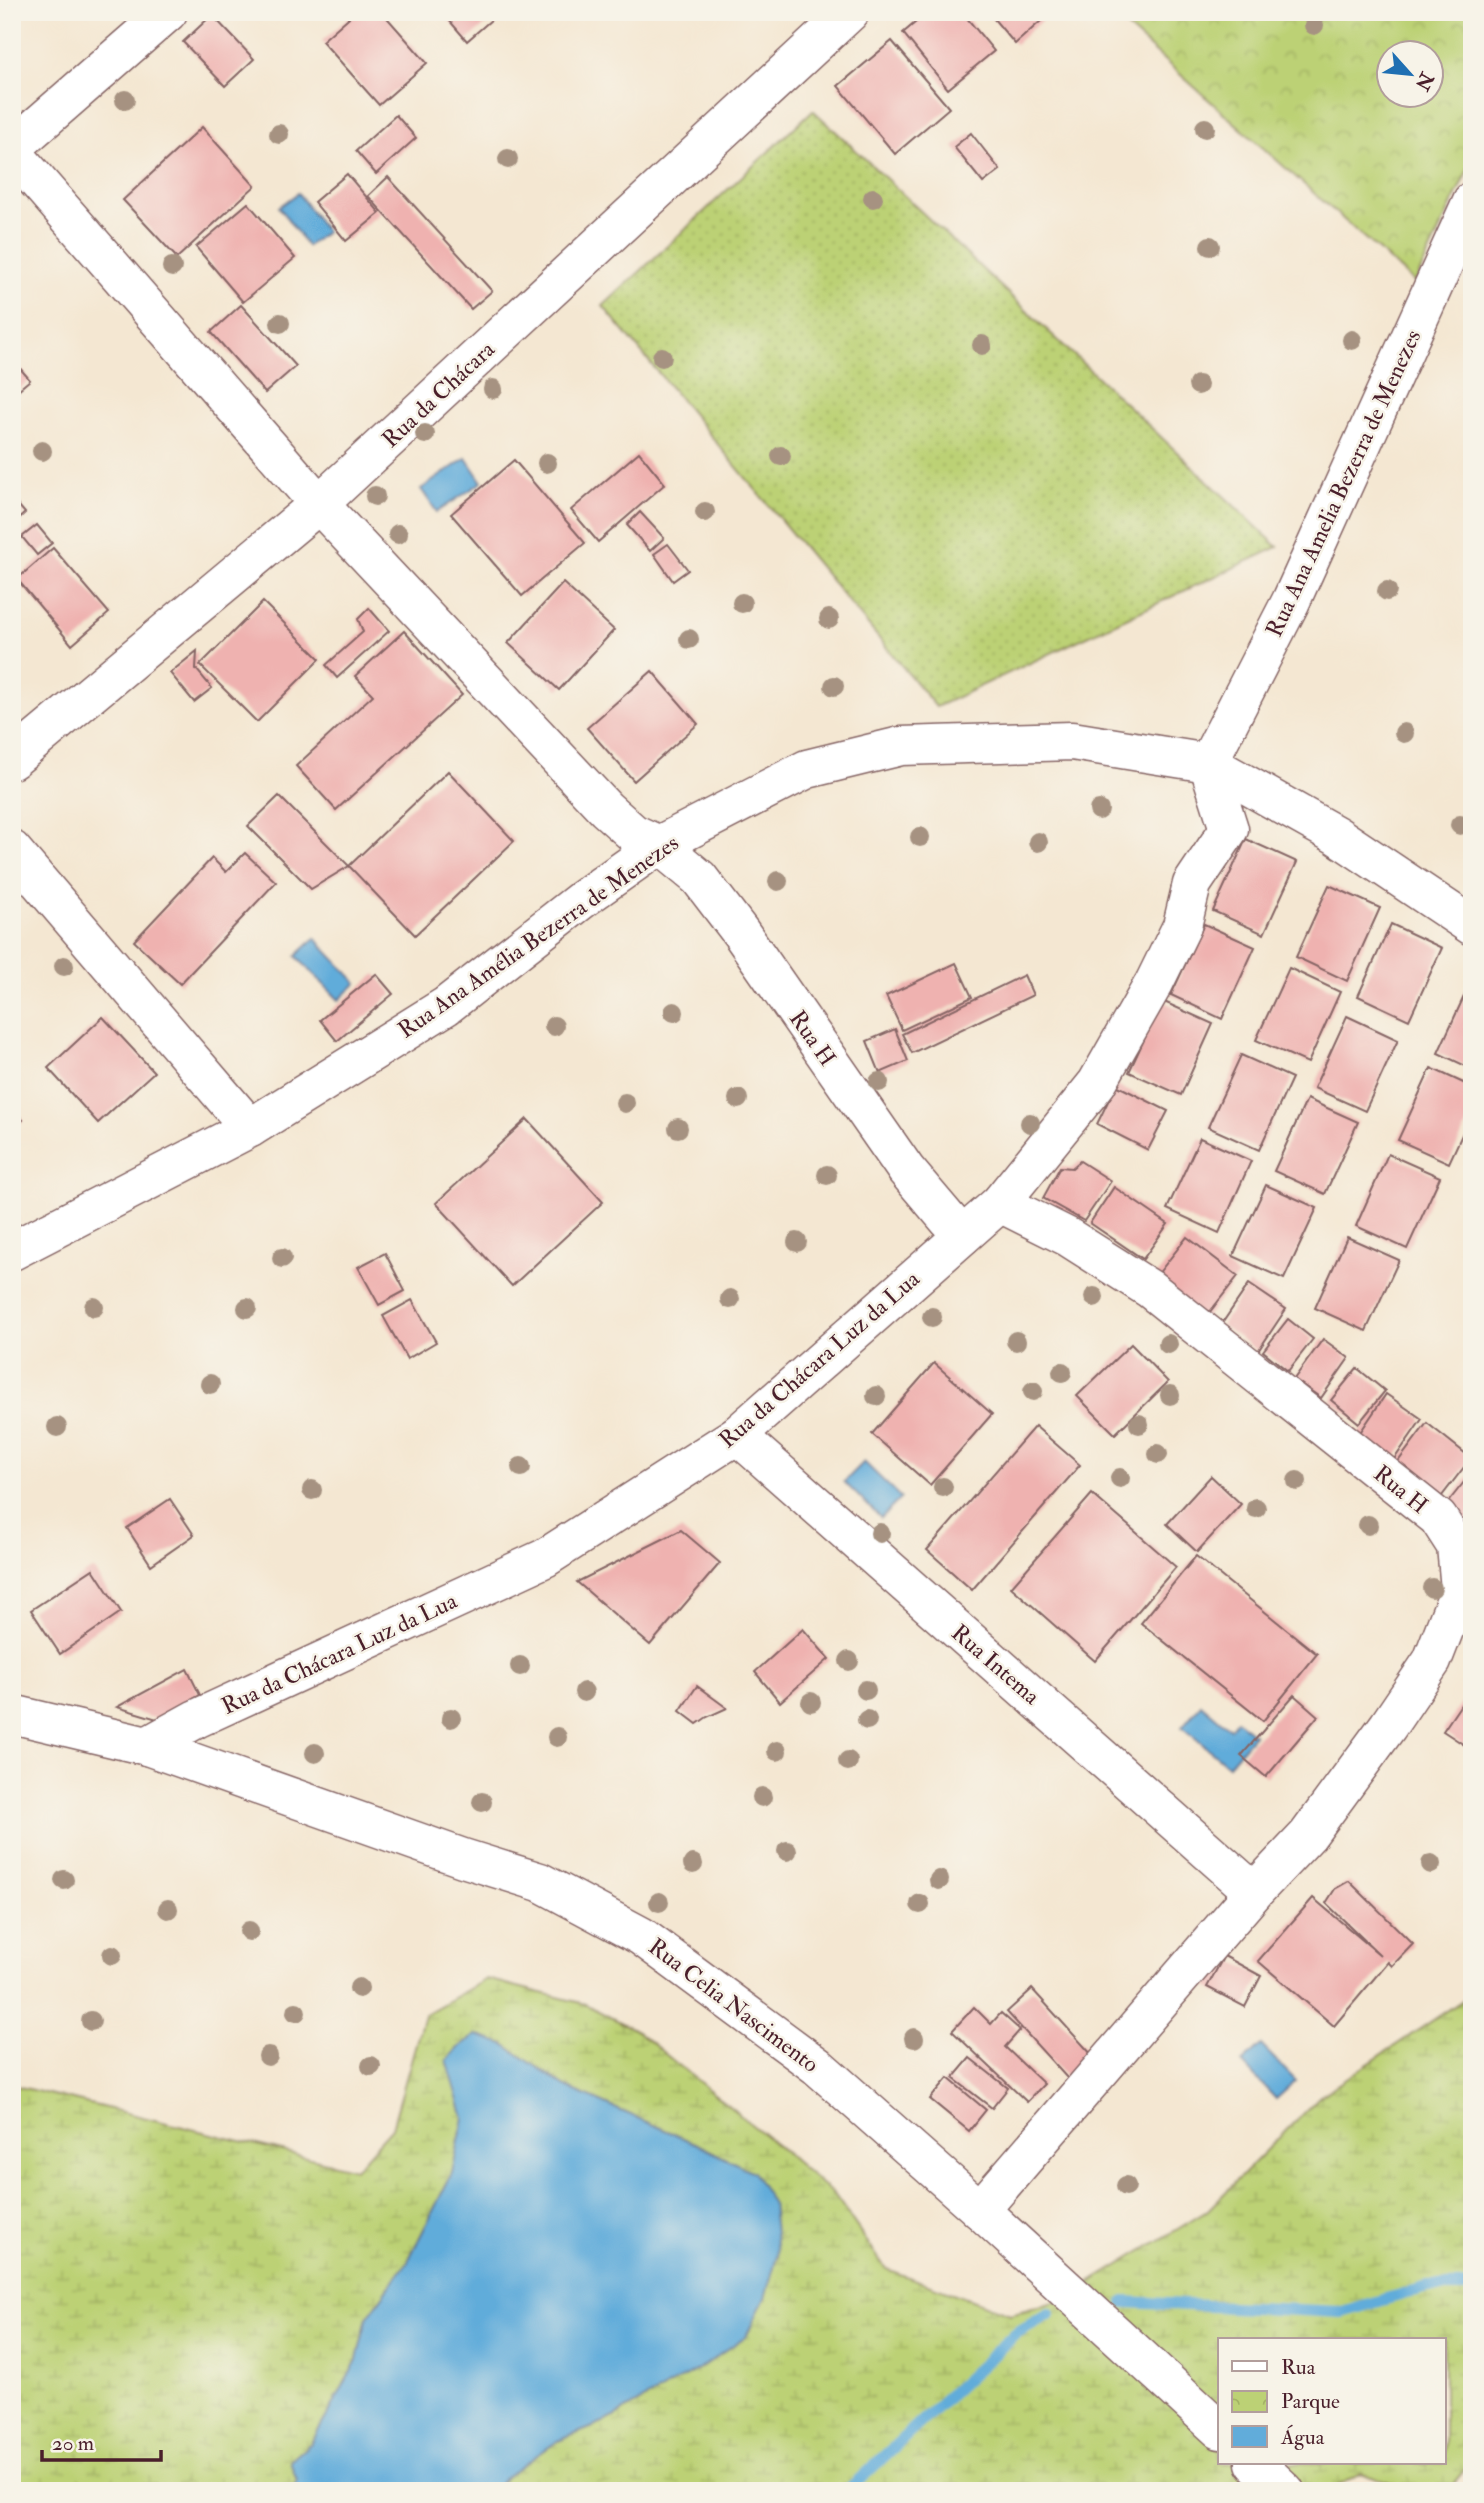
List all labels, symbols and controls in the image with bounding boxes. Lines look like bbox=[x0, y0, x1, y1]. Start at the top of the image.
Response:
north arrow bbox=[1376, 38, 1446, 108]
text: N bbox=[1409, 67, 1439, 95]
street label: Rua Ana Amelia Bezerra de Menezes bbox=[1259, 325, 1428, 641]
street label: Rua da Chácara bbox=[376, 335, 501, 454]
street label: Rua Ana Amélia Bezerra de Menezes bbox=[392, 828, 684, 1045]
street label: Rua H bbox=[783, 1005, 842, 1072]
street label: Rua da Chácara Luz da Lua bbox=[713, 1264, 926, 1454]
street label: Rua H bbox=[1368, 1459, 1434, 1520]
street label: Rua da Chácara Luz da Lua bbox=[217, 1586, 462, 1721]
street label: Rua Intema bbox=[945, 1618, 1046, 1711]
street label: Rua Celia Nascimento bbox=[643, 1932, 824, 2079]
legend bbox=[1218, 2338, 1446, 2464]
text: Rua bbox=[1281, 2354, 1316, 2381]
text: Parque bbox=[1281, 2388, 1340, 2415]
scale bar bbox=[42, 2419, 161, 2463]
text: Água bbox=[1280, 2424, 1325, 2451]
text: 20 m bbox=[52, 2430, 94, 2457]

